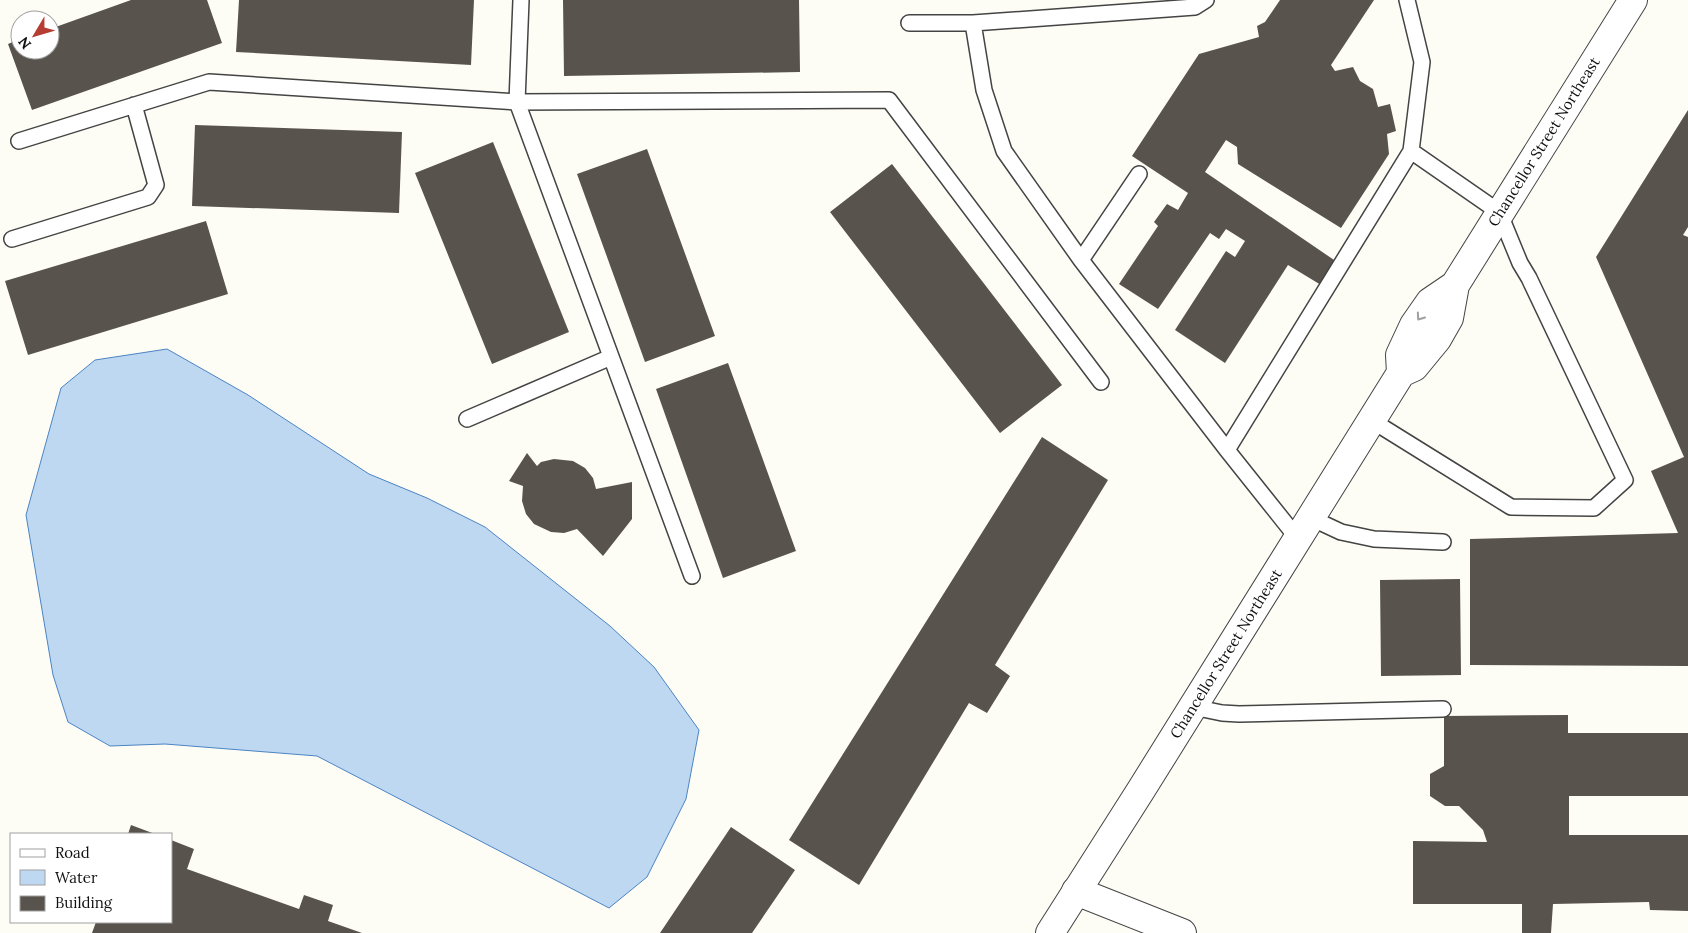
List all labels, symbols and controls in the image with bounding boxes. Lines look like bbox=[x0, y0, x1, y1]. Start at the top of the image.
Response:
north arrow bbox=[10, 10, 60, 60]
text: N bbox=[14, 33, 35, 53]
street label: Chancellor Street Northeast bbox=[1484, 53, 1604, 230]
one-way arrow bbox=[1417, 312, 1426, 321]
street label: Chancellor Street Northeast bbox=[1166, 565, 1286, 742]
legend bbox=[10, 833, 172, 923]
text: Road bbox=[55, 843, 90, 862]
text: Water bbox=[55, 868, 98, 887]
text: Building bbox=[55, 893, 113, 912]

